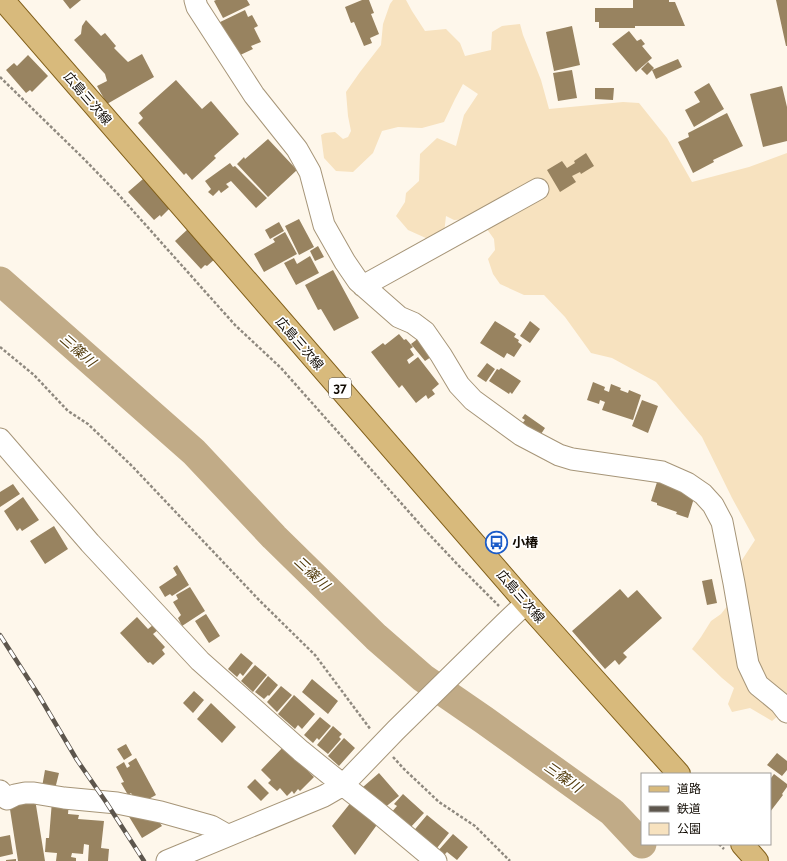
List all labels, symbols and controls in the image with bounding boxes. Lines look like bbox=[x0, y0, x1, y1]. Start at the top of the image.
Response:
street label: 広島三次線 bbox=[61, 69, 115, 128]
street label: 広島三次線 bbox=[273, 314, 327, 373]
water label: 三篠川 bbox=[57, 330, 101, 371]
road number: 37 bbox=[329, 378, 351, 398]
bus stop icon: 小椿 bbox=[483, 529, 509, 555]
place label: 小椿 bbox=[512, 535, 538, 550]
water label: 三篠川 bbox=[291, 553, 334, 595]
street label: 広島三次線 bbox=[494, 567, 548, 626]
water label: 三篠川 bbox=[541, 758, 586, 797]
legend bbox=[641, 773, 771, 845]
text: 道路 bbox=[677, 782, 701, 796]
text: 鉄道 bbox=[677, 802, 701, 816]
text: 公園 bbox=[677, 822, 701, 836]

